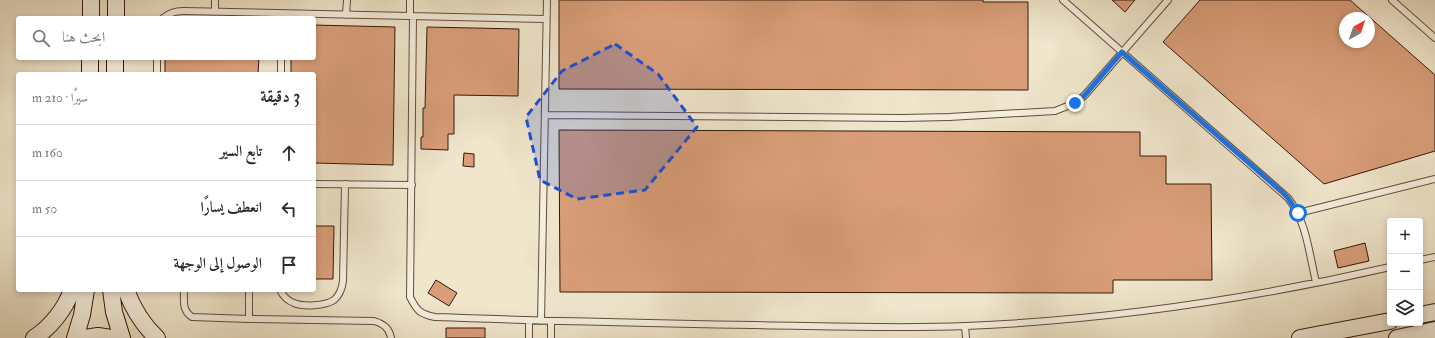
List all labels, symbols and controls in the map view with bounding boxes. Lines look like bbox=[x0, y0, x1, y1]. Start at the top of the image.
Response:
north arrow bbox=[1339, 12, 1375, 48]
search box bbox=[16, 16, 316, 60]
icon: search bbox=[30, 27, 52, 49]
text: ابحث هنا bbox=[62, 28, 105, 47]
text: 3 دقيقة bbox=[260, 86, 300, 107]
text: سيرًا · 210 m bbox=[32, 90, 88, 106]
route end bbox=[1066, 94, 1084, 112]
text: تابع السير bbox=[220, 142, 262, 161]
icon: ahead bbox=[278, 142, 300, 164]
text: 160 m bbox=[32, 145, 63, 161]
text: انعطف يسارًا bbox=[201, 198, 262, 217]
icon: left bbox=[278, 198, 300, 220]
text: 50 m bbox=[32, 201, 57, 217]
route start bbox=[1289, 204, 1307, 222]
map controls bbox=[1387, 218, 1423, 326]
button: + bbox=[1387, 218, 1423, 254]
text: الوصول إلى الوجهة bbox=[174, 254, 262, 273]
icon: arrive bbox=[278, 254, 300, 276]
button: − bbox=[1387, 254, 1423, 290]
button: layers bbox=[1387, 290, 1423, 326]

